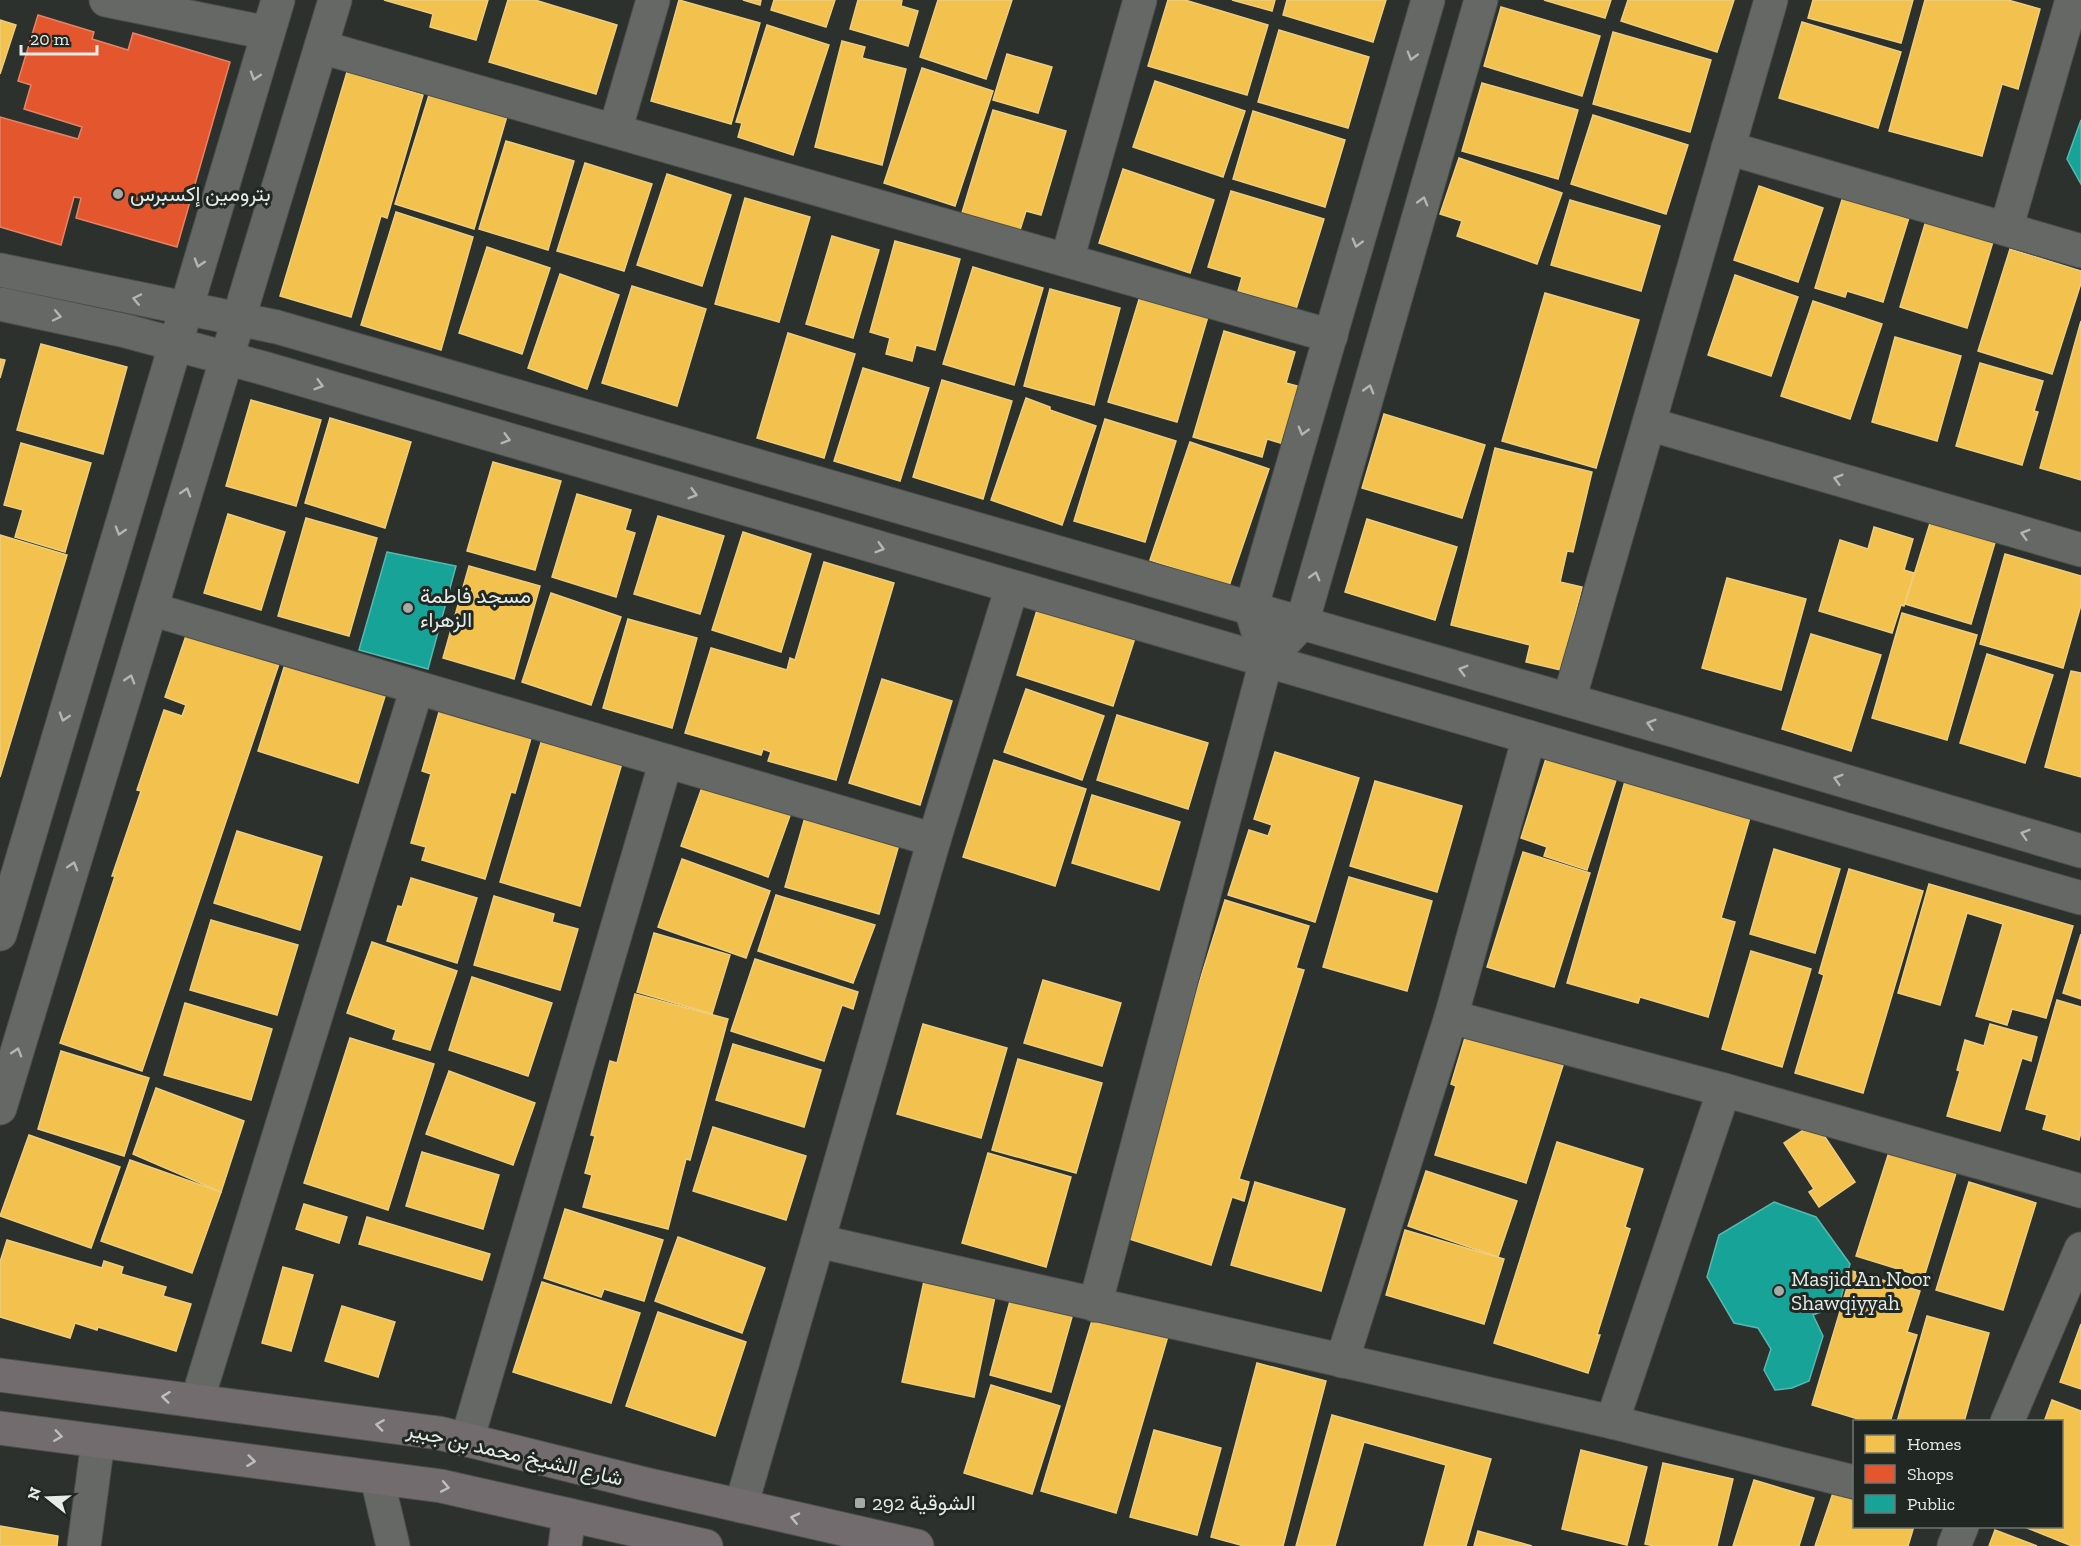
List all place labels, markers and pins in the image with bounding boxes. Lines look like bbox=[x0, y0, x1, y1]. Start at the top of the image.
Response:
place label: بترومين إكسبرس bbox=[130, 181, 271, 208]
marker: بترومين إكسبرس bbox=[111, 187, 125, 201]
place label: مسجد فاطمة الزهراء bbox=[420, 583, 531, 633]
marker: مسجد فاطمة الزهراء bbox=[401, 601, 415, 615]
place label: Masjid An Noor Shawqiyyah bbox=[1791, 1266, 1931, 1315]
marker: Masjid An Noor Shawqiyyah bbox=[1772, 1284, 1786, 1298]
place label: الشوقية 292 bbox=[872, 1490, 976, 1516]
marker: الشوقية 292 bbox=[853, 1496, 867, 1510]

